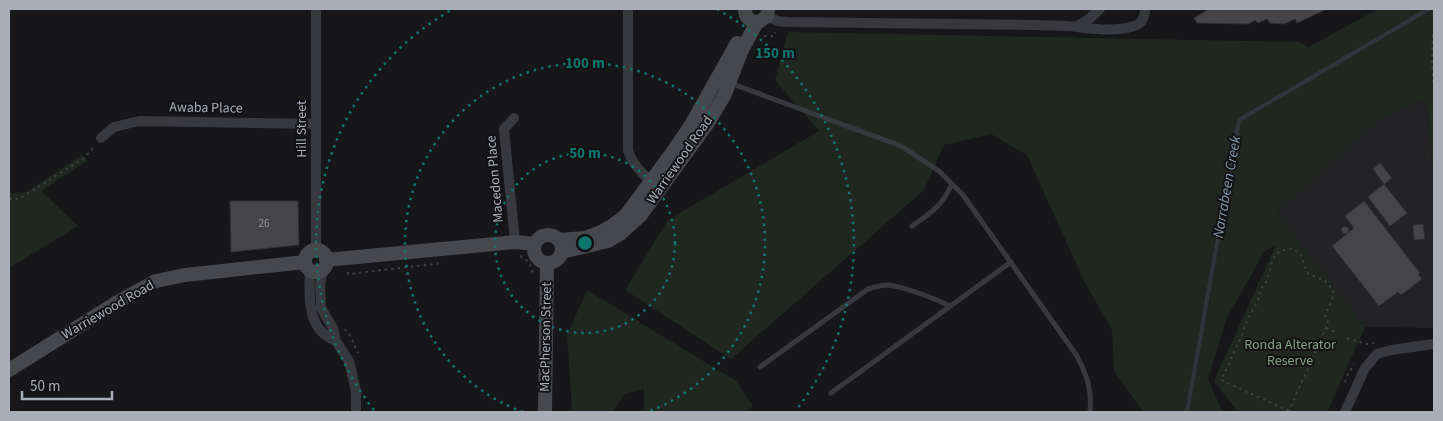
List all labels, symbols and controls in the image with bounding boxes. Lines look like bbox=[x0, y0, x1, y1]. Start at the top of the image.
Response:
text: 150 m bbox=[755, 43, 795, 64]
text: 100 m bbox=[565, 53, 605, 74]
street label: Awaba Place bbox=[169, 97, 243, 119]
street label: Hill Street bbox=[292, 100, 312, 158]
street label: Warriewood Road bbox=[642, 112, 718, 208]
water label: Narrabeen Creek bbox=[1208, 133, 1246, 240]
street label: Macedon Place bbox=[481, 134, 509, 224]
text: 50 m bbox=[569, 143, 601, 164]
house number: 26 bbox=[259, 216, 270, 231]
centre of rings bbox=[576, 234, 594, 252]
street label: Warriewood Road bbox=[58, 275, 158, 345]
street label: MacPherson Street bbox=[535, 282, 557, 392]
park label: Ronda Alterator Reserve bbox=[1244, 335, 1336, 371]
scale bar bbox=[22, 368, 112, 400]
text: 50 m bbox=[30, 376, 60, 397]

